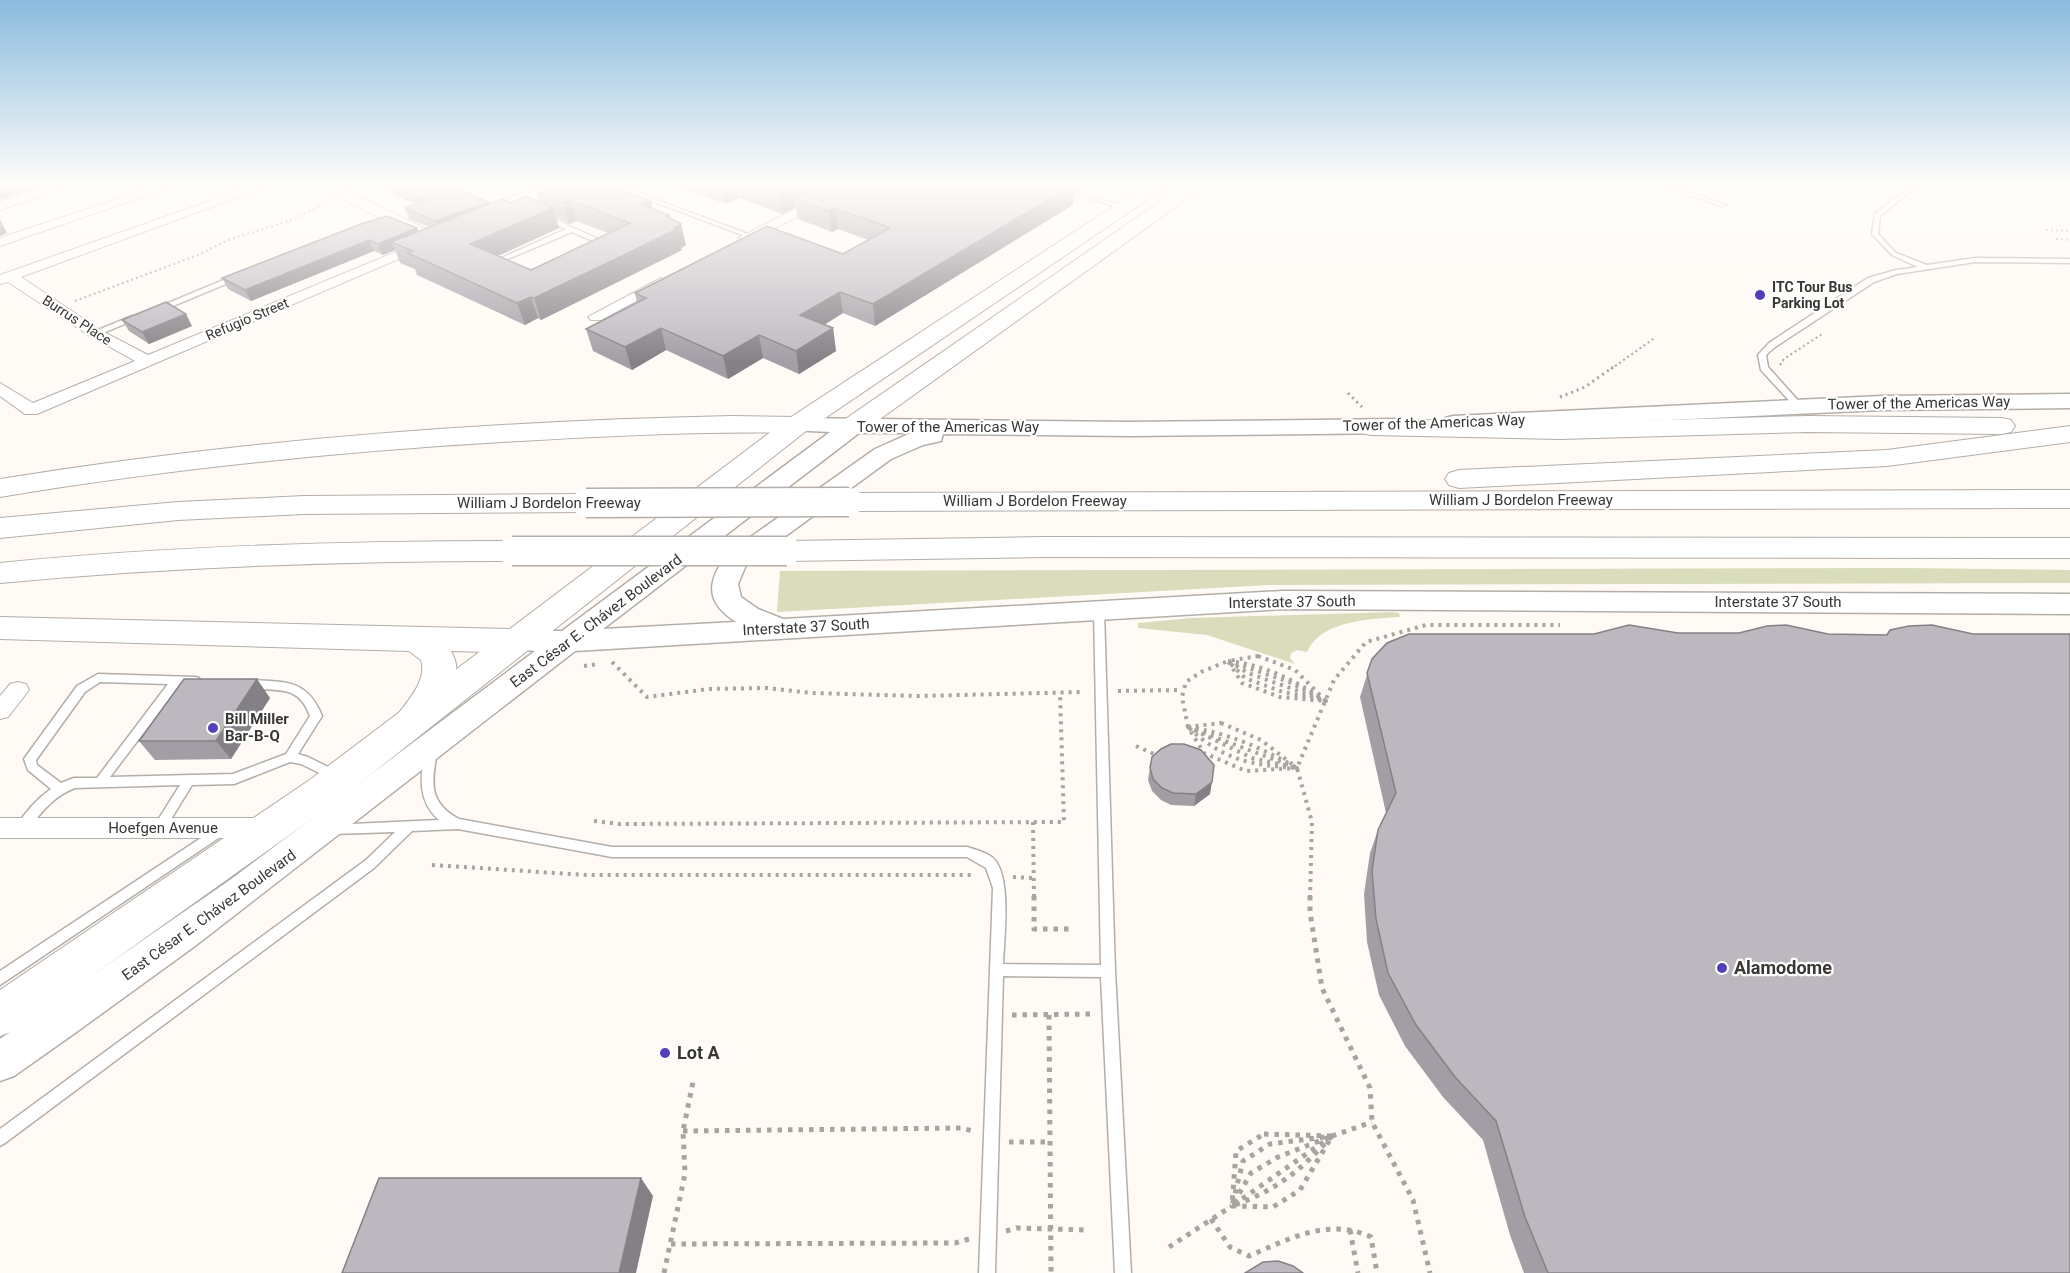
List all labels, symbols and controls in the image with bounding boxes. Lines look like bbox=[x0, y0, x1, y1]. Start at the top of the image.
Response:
place label: ITC Tour Bus Parking Lot bbox=[1772, 279, 1852, 311]
marker: ITC Tour Bus Parking Lot bbox=[1753, 288, 1767, 302]
street label: Burrus Place bbox=[40, 292, 114, 348]
street label: Refugio Street bbox=[203, 294, 291, 344]
street label: Tower of the Americas Way bbox=[1828, 392, 2010, 414]
street label: Tower of the Americas Way bbox=[1343, 411, 1525, 435]
street label: Tower of the Americas Way bbox=[857, 418, 1039, 436]
street label: William J Bordelon Freeway bbox=[1429, 491, 1613, 509]
street label: William J Bordelon Freeway bbox=[943, 492, 1127, 510]
street label: William J Bordelon Freeway bbox=[457, 494, 641, 512]
street label: East César E. Chávez Boulevard bbox=[507, 550, 685, 692]
street label: Interstate 37 South bbox=[1228, 592, 1356, 612]
street label: Interstate 37 South bbox=[1714, 593, 1842, 611]
street label: Interstate 37 South bbox=[742, 615, 870, 639]
place label: Bill Miller Bar-B-Q bbox=[225, 710, 289, 745]
marker: Bill Miller Bar-B-Q bbox=[206, 721, 220, 735]
street label: Hoefgen Avenue bbox=[108, 819, 218, 837]
street label: East César E. Chávez Boulevard bbox=[119, 846, 299, 984]
place label: Alamodome bbox=[1734, 957, 1832, 978]
marker: Alamodome bbox=[1715, 961, 1729, 975]
place label: Lot A bbox=[677, 1042, 720, 1063]
marker: Lot A bbox=[658, 1046, 672, 1060]

